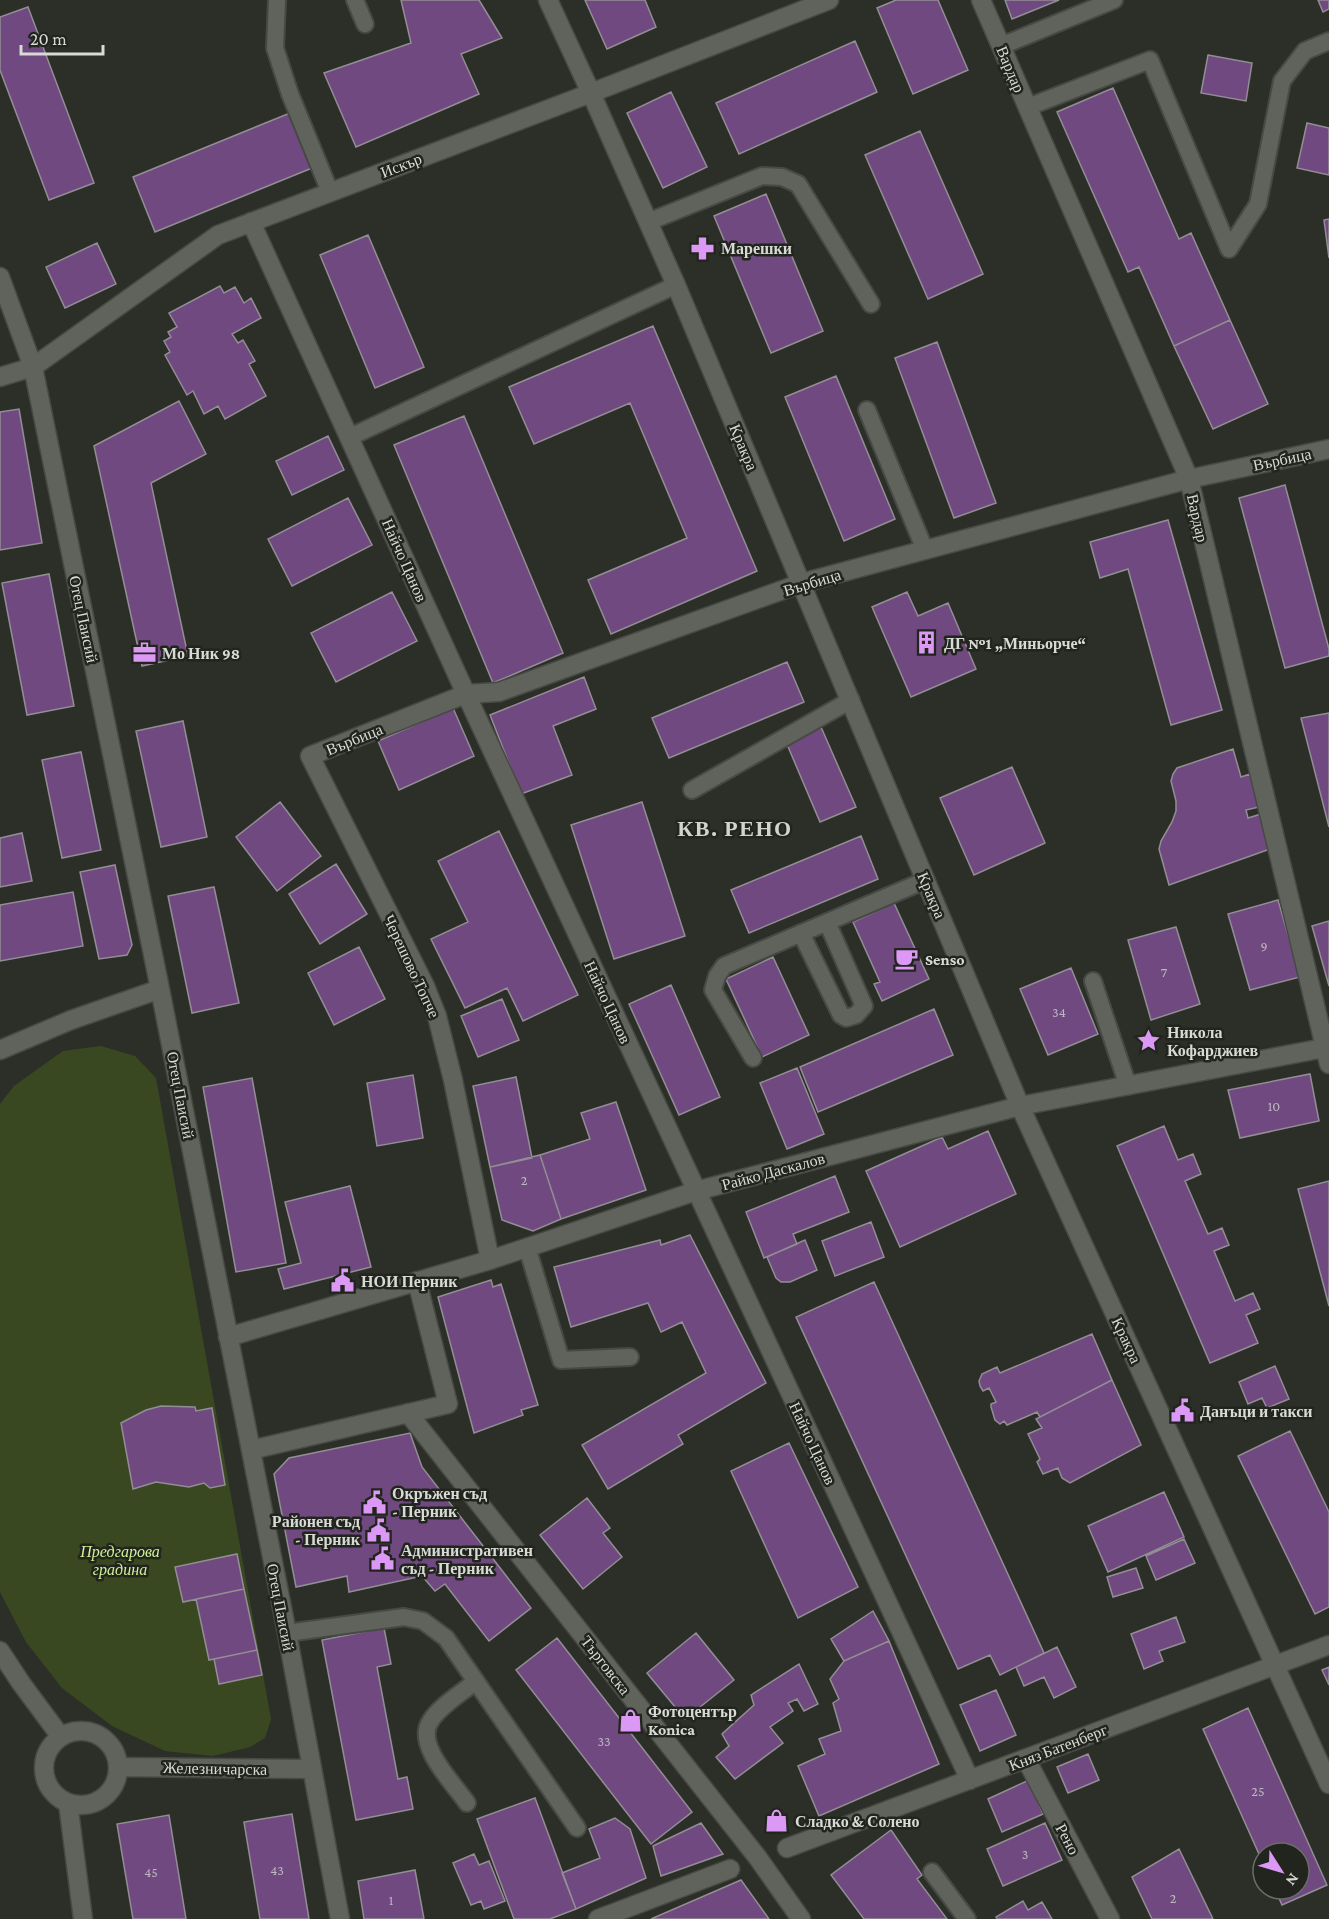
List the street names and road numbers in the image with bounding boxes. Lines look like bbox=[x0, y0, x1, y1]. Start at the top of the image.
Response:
street label: Вардар bbox=[992, 43, 1028, 95]
street label: Искър bbox=[378, 150, 425, 182]
street label: Кракра bbox=[725, 421, 761, 473]
street label: Върбица bbox=[1251, 445, 1313, 475]
street label: Вардар bbox=[1183, 492, 1211, 544]
street label: Найчо Цанов bbox=[378, 516, 431, 605]
street label: Върбица bbox=[781, 566, 843, 600]
street label: Отец Паисий bbox=[65, 574, 101, 665]
street label: Върбица bbox=[324, 720, 385, 759]
street label: Кракра bbox=[913, 869, 949, 921]
street label: Черешово Топче bbox=[379, 912, 443, 1021]
street label: Найчо Цанов bbox=[580, 958, 634, 1047]
street label: Отец Паисий bbox=[163, 1050, 197, 1141]
street label: Райко Даскалов bbox=[720, 1149, 827, 1194]
street label: Кракра bbox=[1108, 1315, 1145, 1366]
street label: Найчо Цанов bbox=[785, 1399, 839, 1488]
street label: Отец Паисий bbox=[263, 1562, 297, 1653]
street label: Търговска bbox=[577, 1633, 634, 1699]
street label: Княз Батенберг bbox=[1007, 1721, 1111, 1775]
street label: Железничарска bbox=[163, 1759, 267, 1779]
street label: Рено bbox=[1052, 1821, 1083, 1858]

